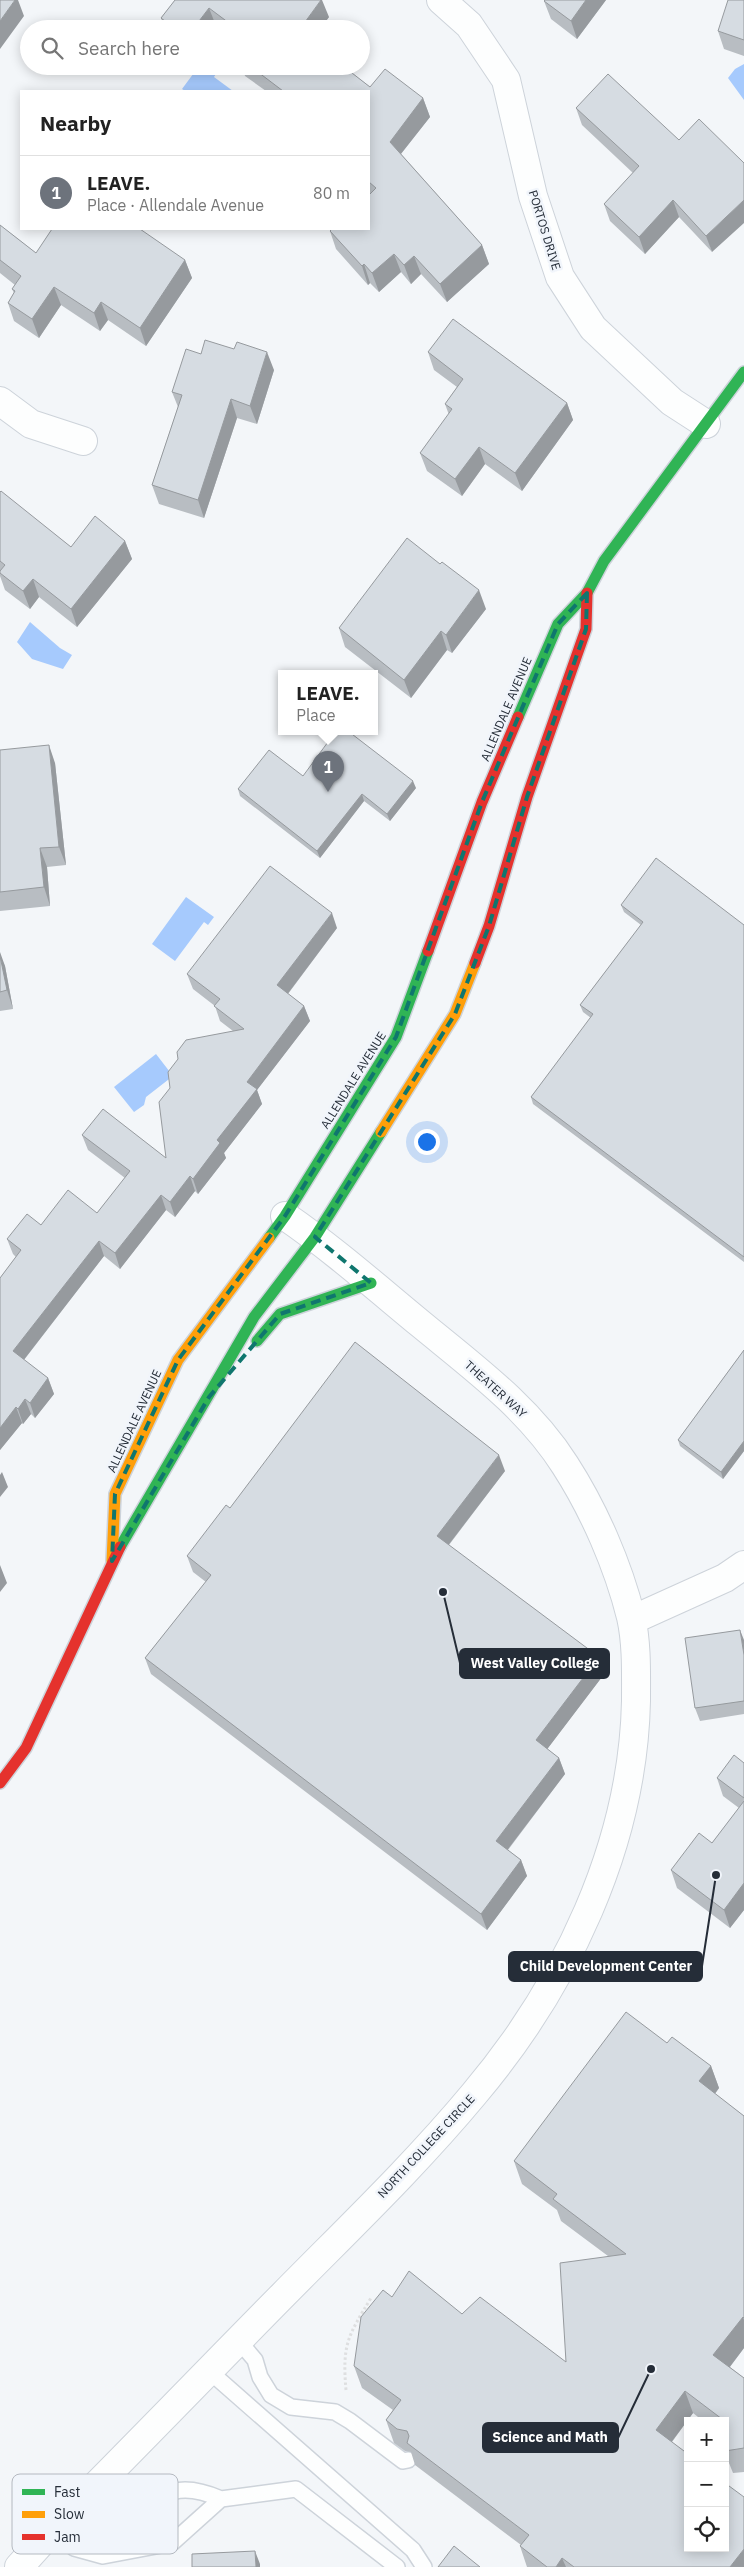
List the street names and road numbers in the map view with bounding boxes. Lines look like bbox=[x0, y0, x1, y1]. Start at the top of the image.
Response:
street label: PORTOS DRIVE bbox=[526, 188, 564, 272]
street label: ALLENDALE AVENUE bbox=[477, 655, 535, 763]
street label: ALLENDALE AVENUE bbox=[317, 1029, 389, 1131]
street label: THEATER WAY bbox=[462, 1357, 530, 1421]
street label: ALLENDALE AVENUE bbox=[104, 1367, 164, 1475]
street label: NORTH COLLEGE CIRCLE bbox=[374, 2091, 478, 2201]

